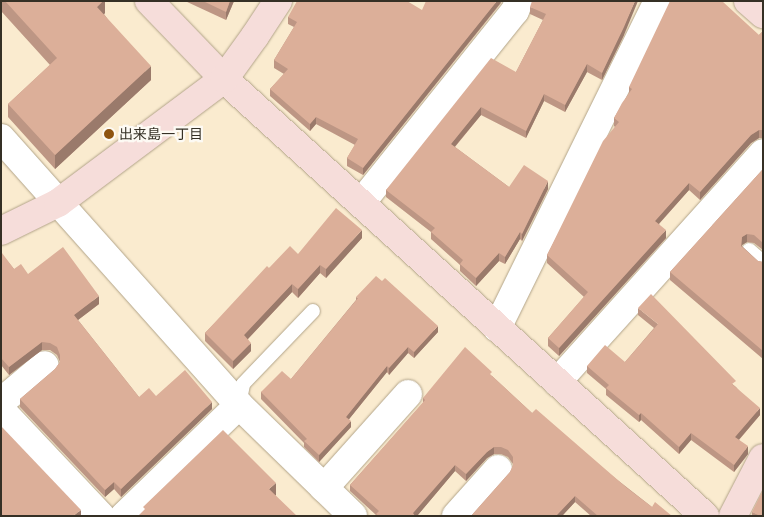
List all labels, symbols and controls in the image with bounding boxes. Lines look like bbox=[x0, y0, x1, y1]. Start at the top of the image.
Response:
place label: 出来島一丁目 bbox=[119, 126, 203, 142]
marker: 出来島一丁目 bbox=[103, 128, 115, 140]

